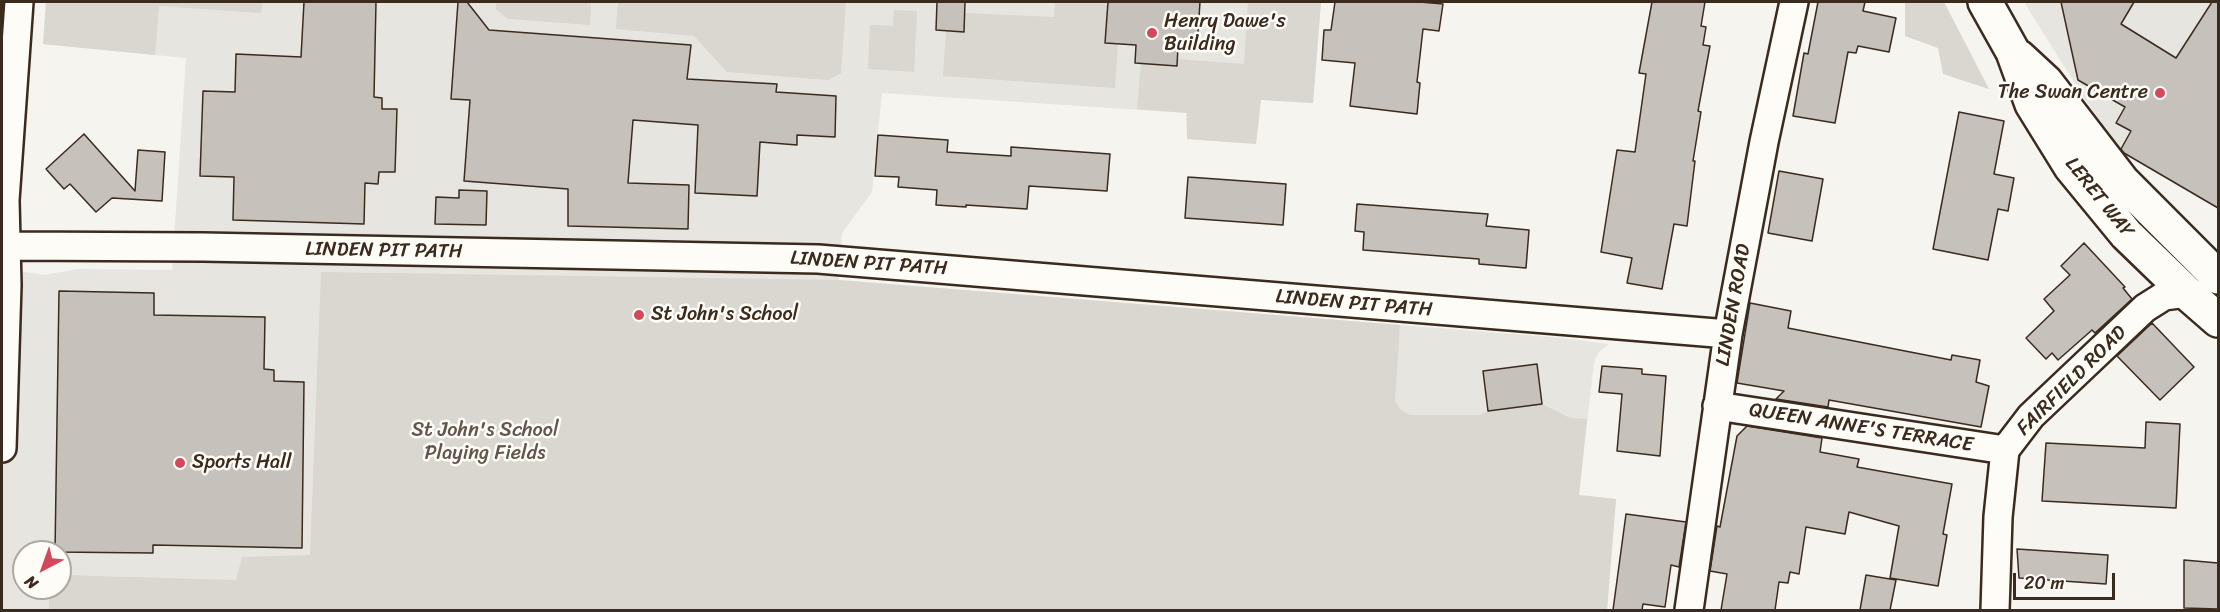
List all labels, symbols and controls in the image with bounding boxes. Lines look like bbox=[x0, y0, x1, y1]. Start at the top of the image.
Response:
place label: Henry Dawe's Building bbox=[1164, 10, 1286, 57]
marker: Henry Dawe's Building bbox=[1145, 26, 1159, 40]
place label: The Swan Centre bbox=[1998, 81, 2148, 105]
marker: The Swan Centre bbox=[2153, 86, 2167, 100]
street label: LERET WAY bbox=[2059, 153, 2139, 243]
street label: LINDEN PIT PATH bbox=[305, 238, 463, 264]
street label: LINDEN ROAD bbox=[1711, 242, 1757, 368]
street label: LINDEN PIT PATH bbox=[790, 247, 948, 281]
street label: LINDEN PIT PATH bbox=[1275, 285, 1433, 323]
place label: St John's School bbox=[651, 303, 798, 327]
marker: St John's School bbox=[632, 308, 646, 322]
street label: FAIRFIELD ROAD bbox=[2012, 321, 2132, 441]
street label: QUEEN ANNE'S TERRACE bbox=[1747, 398, 1975, 458]
park label: St John's School Playing Fields bbox=[411, 419, 559, 466]
place label: Sports Hall bbox=[192, 451, 292, 475]
marker: Sports Hall bbox=[173, 456, 187, 470]
north arrow bbox=[12, 540, 72, 600]
scale bar bbox=[2016, 561, 2118, 599]
text: 20 m bbox=[2024, 567, 2064, 599]
text: N bbox=[17, 568, 45, 597]

